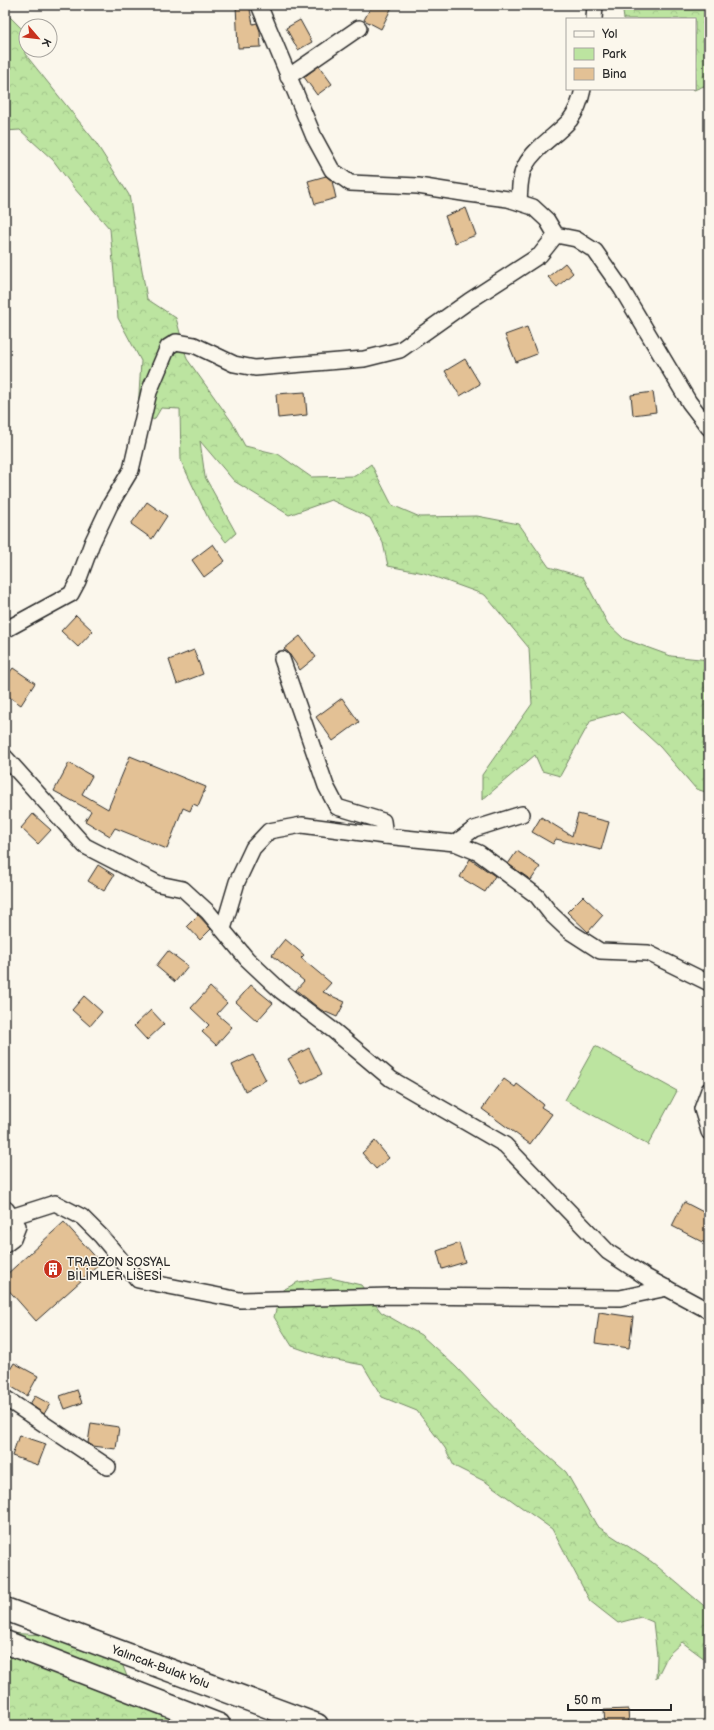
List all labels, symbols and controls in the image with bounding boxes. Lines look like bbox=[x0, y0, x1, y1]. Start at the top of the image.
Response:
north arrow bbox=[18, 18, 58, 58]
legend bbox=[566, 18, 696, 90]
text: Yol bbox=[601, 27, 617, 42]
text: K bbox=[39, 36, 54, 49]
text: Park bbox=[602, 47, 626, 62]
text: Bina bbox=[602, 67, 627, 82]
place label: TRABZON SOSYAL BİLİMLER LİSESİ bbox=[67, 1255, 170, 1284]
building icon: TRABZON SOSYAL BİLİMLER LİSESİ bbox=[42, 1258, 64, 1280]
street label: Yalıncak-Bulak Yolu bbox=[109, 1641, 212, 1692]
scale bar bbox=[568, 1686, 671, 1712]
text: 50 m bbox=[574, 1693, 601, 1708]

